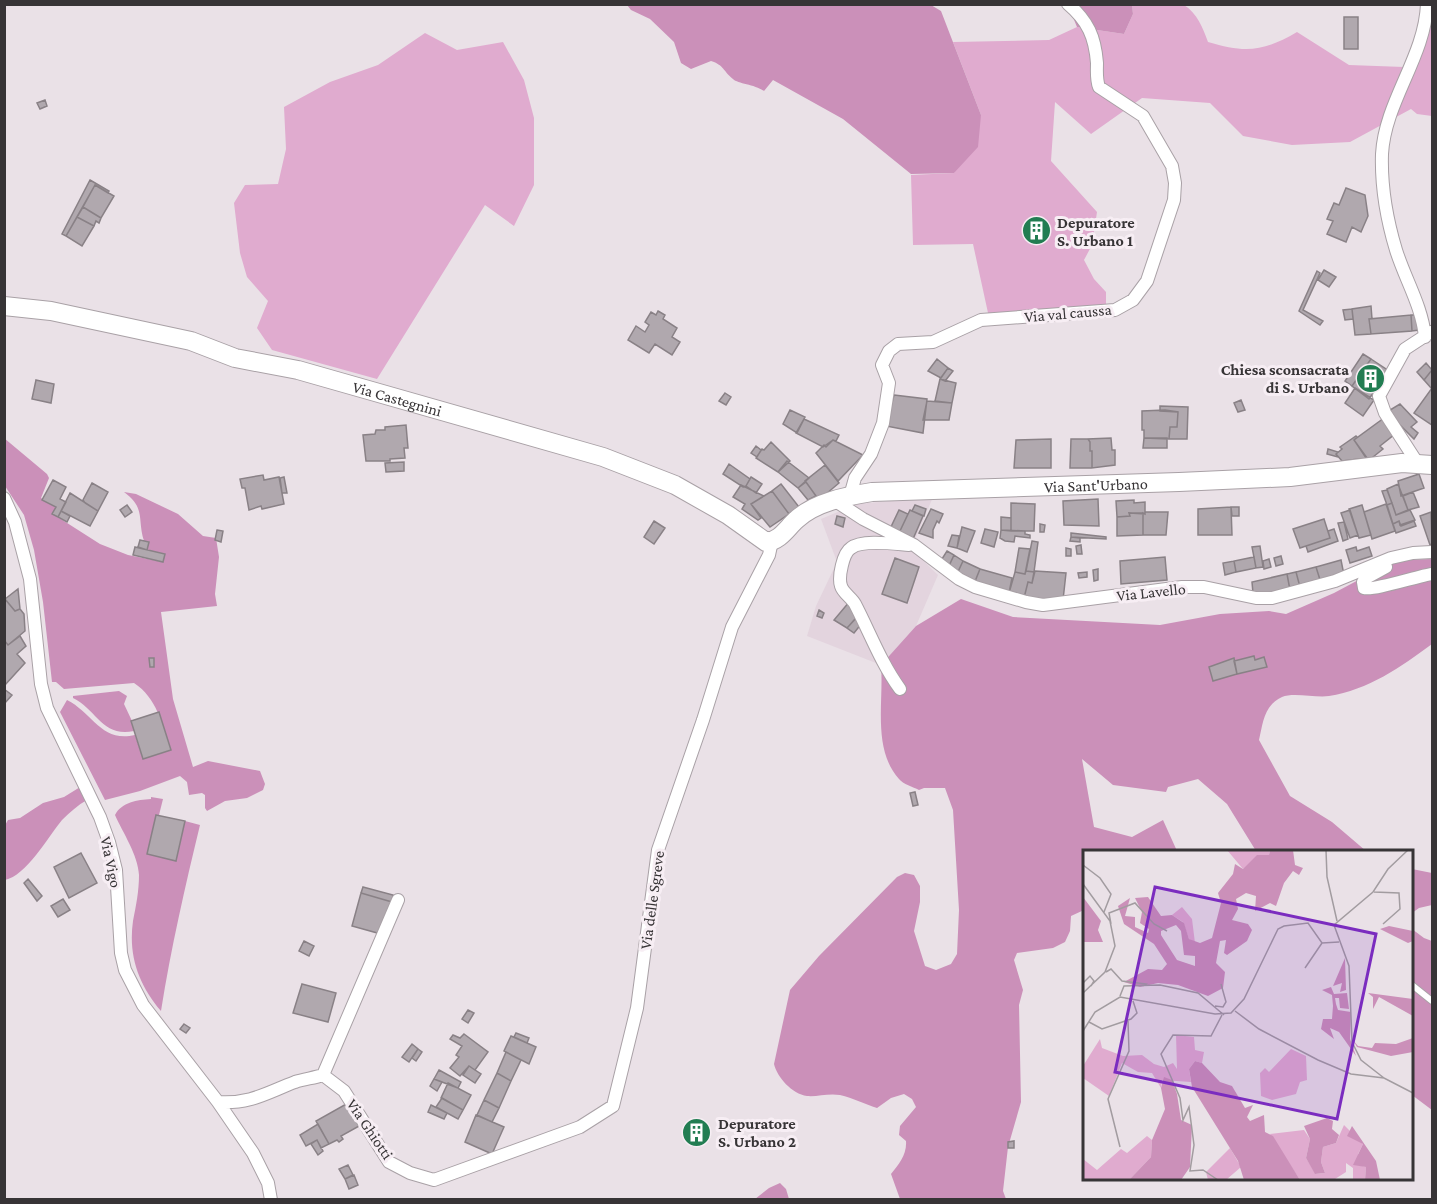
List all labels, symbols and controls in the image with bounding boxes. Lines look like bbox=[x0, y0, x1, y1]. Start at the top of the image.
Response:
place label: Depuratore S. Urbano 1 bbox=[1057, 214, 1135, 249]
building icon: Depuratore S. Urbano 1 bbox=[1020, 215, 1052, 247]
street label: Via val caussa bbox=[1024, 301, 1113, 325]
place label: Chiesa sconsacrata di S. Urbano bbox=[1221, 361, 1349, 396]
building icon: Chiesa sconsacrata di S. Urbano bbox=[1354, 362, 1386, 394]
street label: Via Castegnini bbox=[351, 378, 444, 419]
street label: Via Sant'Urbano bbox=[1044, 475, 1148, 495]
street label: Via Lavello bbox=[1116, 580, 1186, 604]
street label: Via Vigo bbox=[96, 835, 125, 890]
street label: Via delle Sgreve bbox=[637, 850, 668, 950]
inset map bbox=[1083, 850, 1413, 1180]
street label: Via Ghiotti bbox=[344, 1096, 396, 1162]
place label: Depuratore S. Urbano 2 bbox=[718, 1115, 796, 1150]
building icon: Depuratore S. Urbano 2 bbox=[681, 1116, 713, 1148]

